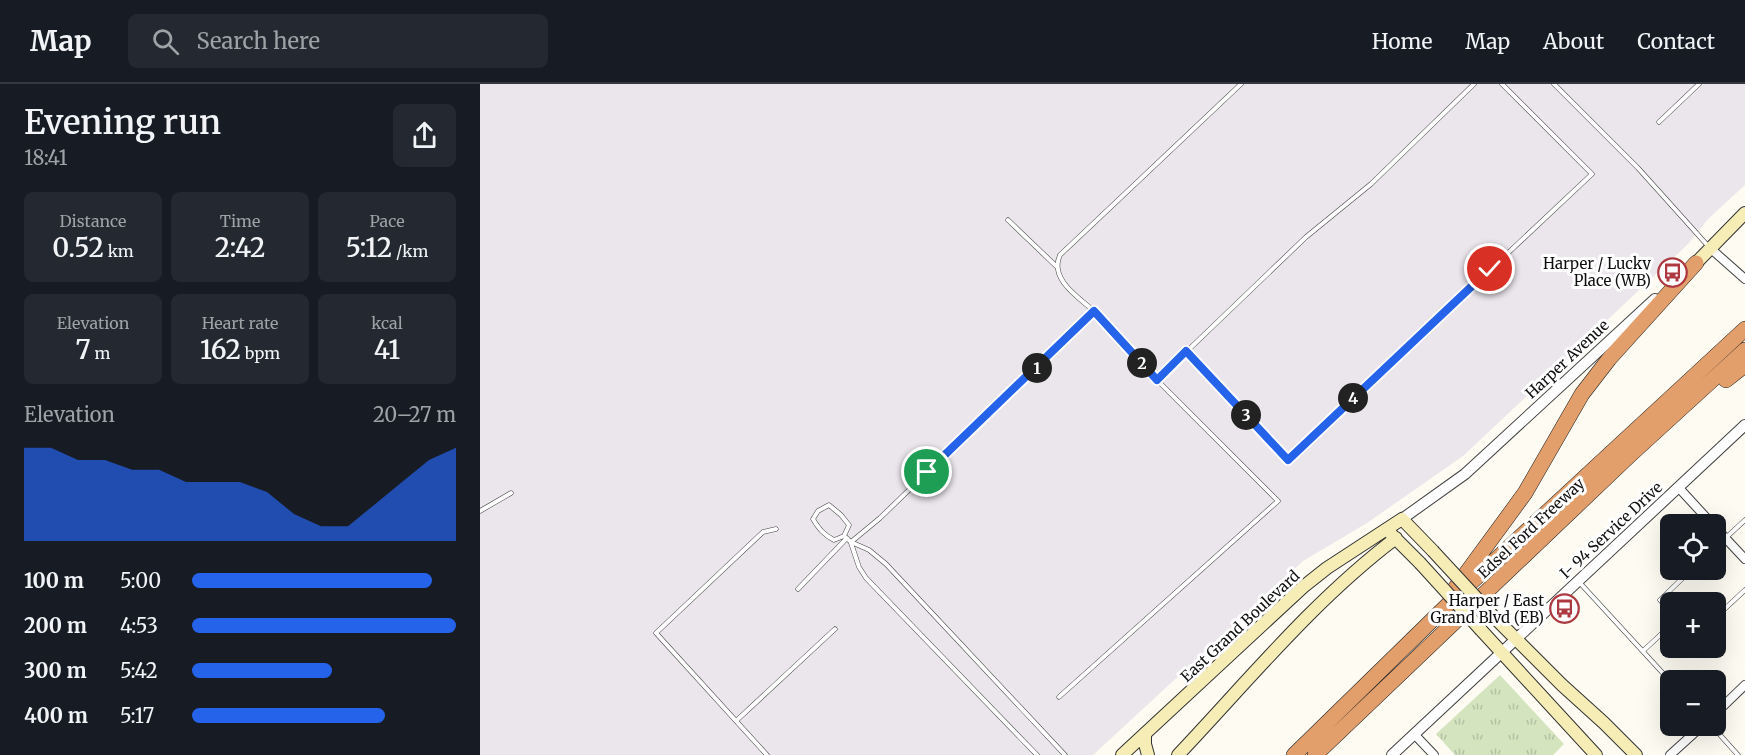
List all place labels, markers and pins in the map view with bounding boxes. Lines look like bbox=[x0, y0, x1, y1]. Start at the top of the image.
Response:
pin bbox=[1464, 243, 1515, 294]
place label: Harper / Lucky Place (WB) bbox=[1543, 254, 1651, 290]
bus stop icon: Harper / Lucky Place (WB) bbox=[1656, 256, 1688, 288]
pin: 2 bbox=[1127, 348, 1157, 378]
pin: 1 bbox=[1022, 353, 1052, 383]
pin: 4 bbox=[1338, 383, 1368, 413]
pin: 3 bbox=[1231, 400, 1261, 430]
pin bbox=[901, 446, 952, 497]
place label: Harper / East Grand Blvd (EB) bbox=[1431, 591, 1544, 627]
bus stop icon: Harper / East Grand Blvd (EB) bbox=[1549, 593, 1581, 625]

